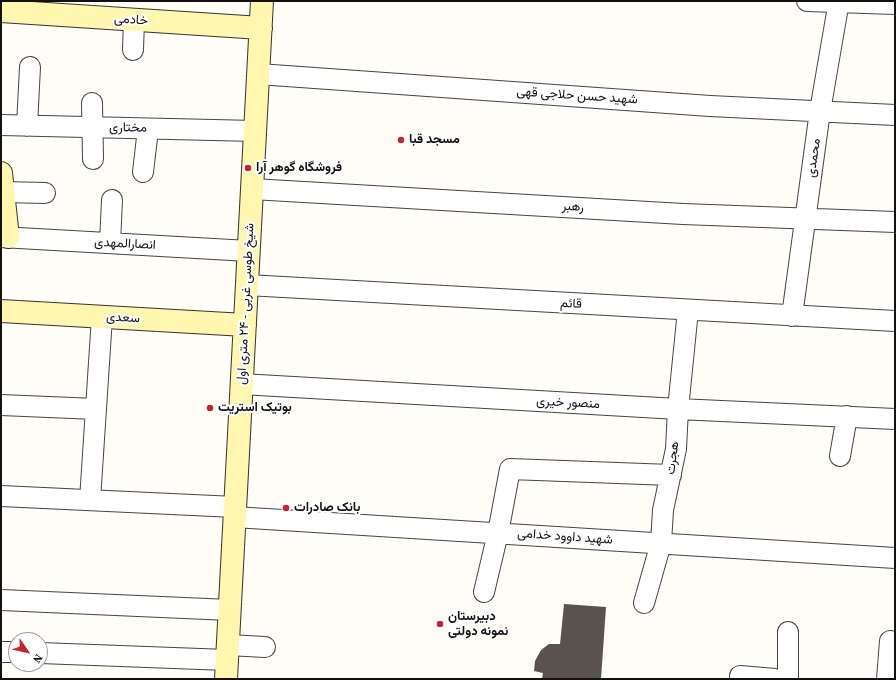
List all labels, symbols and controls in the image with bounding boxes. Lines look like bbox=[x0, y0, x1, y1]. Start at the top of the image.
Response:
street label: خادمی bbox=[114, 11, 148, 29]
street label: شهید حسن حلاجی قهی bbox=[516, 84, 638, 108]
street label: مختاری bbox=[109, 120, 147, 136]
place label: مسجد قبا bbox=[409, 132, 460, 148]
marker: مسجد قبا bbox=[396, 135, 406, 145]
street label: محمدی bbox=[804, 137, 824, 179]
place label: فروشگاه گوهر آرا bbox=[256, 160, 342, 176]
marker: فروشگاه گوهر آرا bbox=[243, 163, 253, 173]
street label: رهبر bbox=[562, 199, 584, 215]
street label: شیخ طوسی غربی - ۲۴ متری اول bbox=[234, 223, 258, 385]
street label: انصارالمهدی bbox=[94, 235, 156, 253]
street label: قائم bbox=[560, 296, 582, 312]
street label: سعدی bbox=[106, 309, 140, 327]
street label: منصور خیری bbox=[536, 394, 600, 412]
place label: بوتیک استریت bbox=[218, 400, 292, 416]
marker: بوتیک استریت bbox=[205, 403, 215, 413]
street label: هجرت bbox=[663, 440, 683, 476]
place label: بانک صادرات bbox=[294, 500, 360, 516]
marker: بانک صادرات bbox=[281, 503, 291, 513]
street label: شهید داوود خدامی bbox=[517, 526, 613, 548]
place label: دبیرستان نمونه دولتی bbox=[448, 609, 508, 640]
marker: دبیرستان نمونه دولتی bbox=[435, 619, 445, 629]
north arrow bbox=[8, 632, 48, 672]
text: N bbox=[29, 651, 46, 666]

